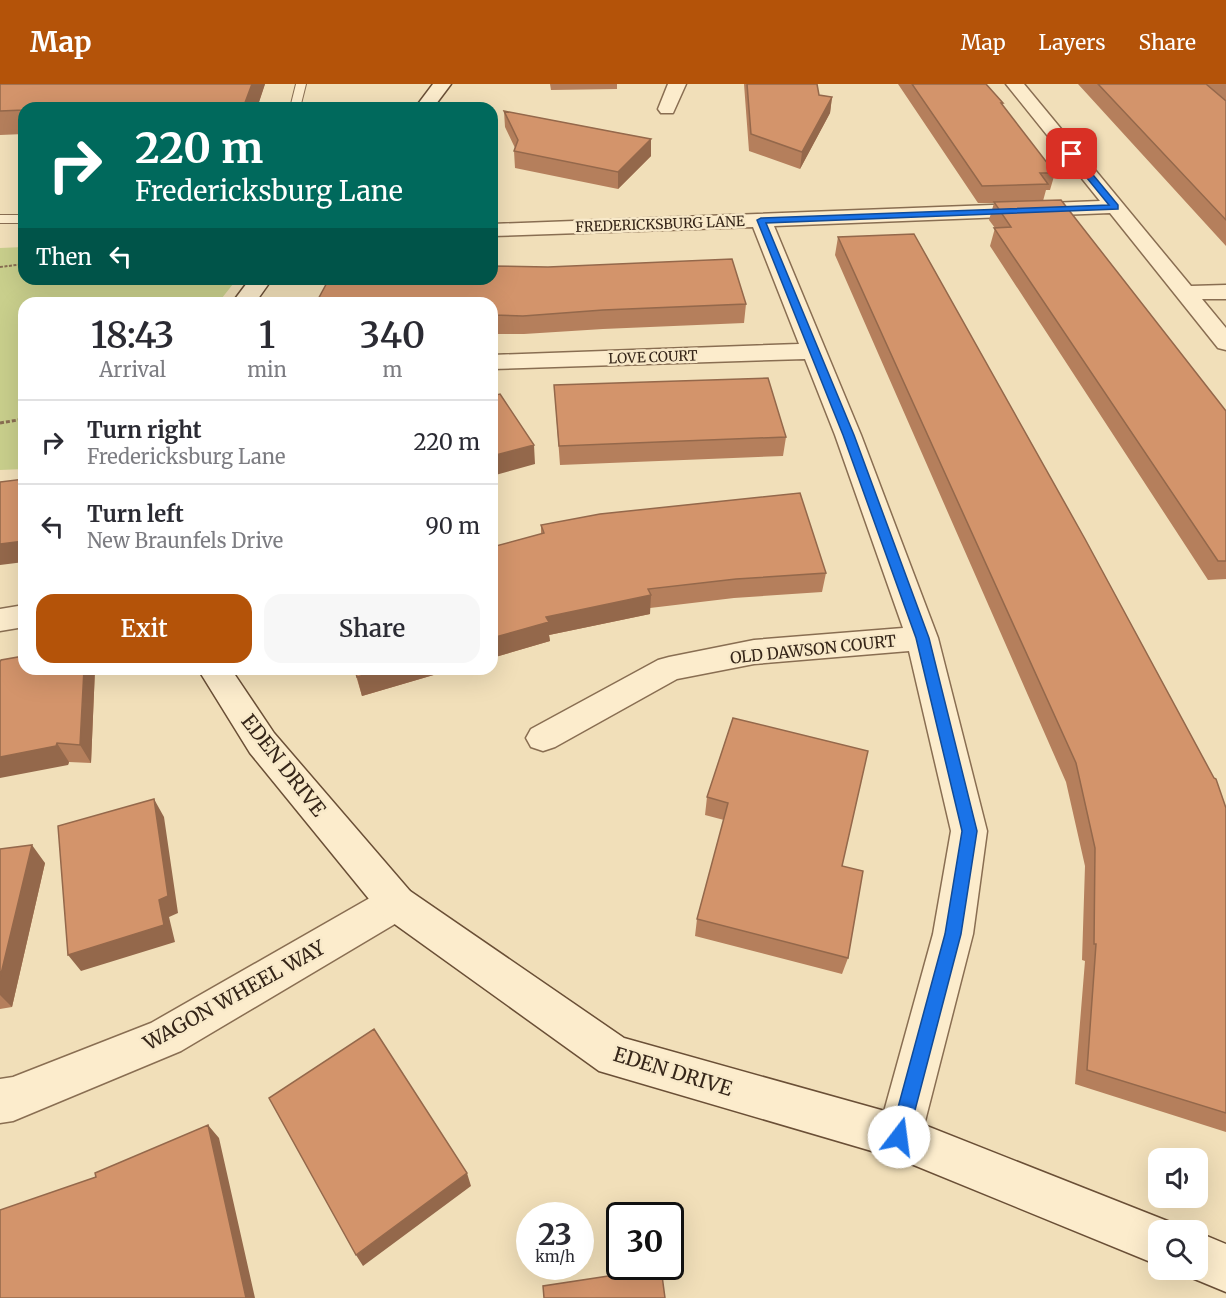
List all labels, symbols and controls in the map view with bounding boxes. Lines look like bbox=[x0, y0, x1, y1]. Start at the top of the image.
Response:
text: Map bbox=[30, 24, 92, 60]
text: Map bbox=[961, 29, 1006, 56]
text: Layers bbox=[1039, 29, 1106, 56]
text: Share bbox=[1139, 29, 1196, 56]
text: 220 m bbox=[135, 122, 263, 174]
icon: right bbox=[36, 126, 114, 204]
pin bbox=[1046, 128, 1097, 179]
icon: arrive bbox=[1055, 137, 1088, 170]
text: Fredericksburg Lane bbox=[135, 174, 403, 208]
street label: FREDERICKSBURG LANE bbox=[575, 212, 745, 236]
icon: left bbox=[104, 240, 137, 273]
text: Then bbox=[36, 243, 92, 271]
text: 18:43 bbox=[91, 313, 174, 358]
text: 1 bbox=[259, 313, 275, 358]
text: 340 bbox=[360, 313, 425, 358]
street label: LOVE COURT bbox=[608, 346, 698, 368]
text: Arrival bbox=[99, 357, 166, 382]
text: min bbox=[247, 357, 287, 382]
text: m bbox=[382, 357, 402, 382]
text: Turn right bbox=[87, 416, 201, 444]
icon: right bbox=[36, 426, 69, 459]
text: 220 m bbox=[413, 428, 480, 456]
text: Fredericksburg Lane bbox=[87, 444, 285, 469]
text: Turn left bbox=[87, 500, 184, 528]
icon: left bbox=[36, 510, 69, 543]
text: 90 m bbox=[425, 512, 480, 540]
text: New Braunfels Drive bbox=[87, 528, 283, 553]
button: Exit bbox=[36, 594, 252, 663]
button: Share bbox=[264, 594, 480, 663]
street label: OLD DAWSON COURT bbox=[729, 630, 897, 668]
street label: EDEN DRIVE bbox=[236, 709, 332, 821]
street label: WAGON WHEEL WAY bbox=[138, 934, 330, 1056]
street label: EDEN DRIVE bbox=[611, 1041, 736, 1101]
position arrow bbox=[867, 1105, 931, 1169]
map controls bbox=[1148, 1148, 1208, 1280]
button: sound bbox=[1148, 1148, 1208, 1208]
speed limit sign: 30 bbox=[606, 1202, 684, 1280]
text: 23 bbox=[538, 1215, 572, 1253]
button: search bbox=[1148, 1220, 1208, 1280]
text: km/h bbox=[535, 1247, 575, 1266]

